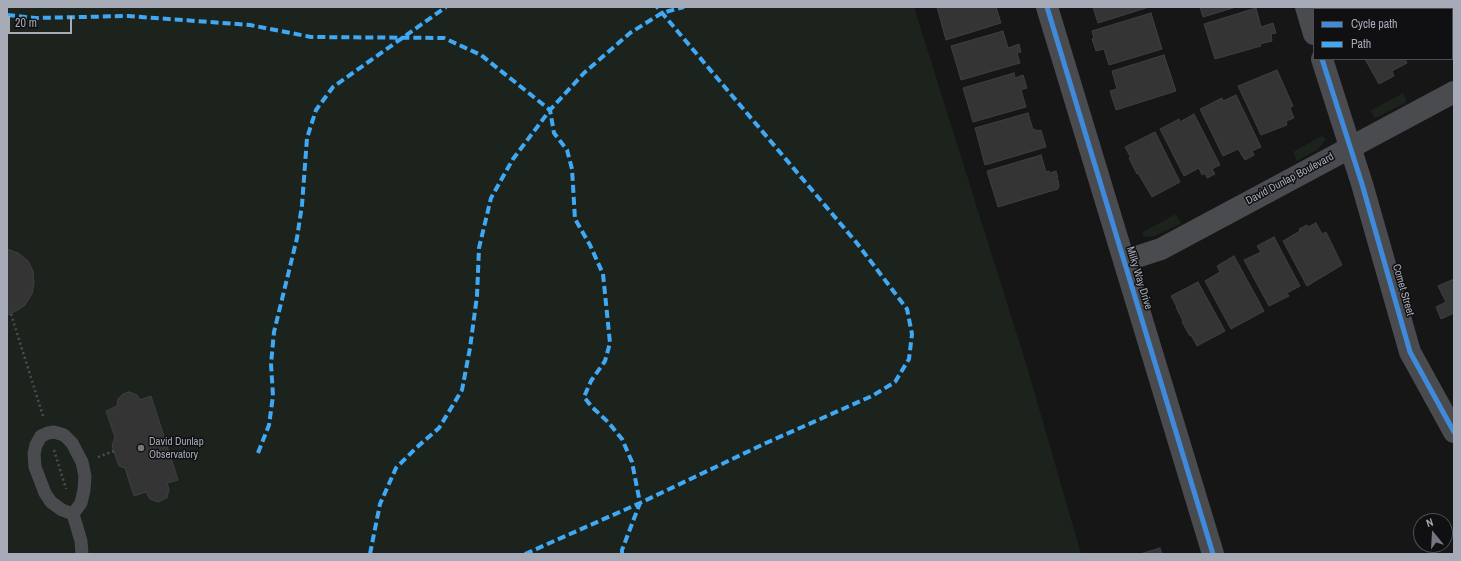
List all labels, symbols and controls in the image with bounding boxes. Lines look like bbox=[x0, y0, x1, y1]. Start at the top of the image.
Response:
scale bar bbox=[10, 8, 74, 34]
legend bbox=[1313, 8, 1453, 60]
text: 20 m bbox=[15, 15, 37, 31]
text: Cycle path bbox=[1351, 16, 1398, 32]
text: Path bbox=[1351, 36, 1371, 52]
street label: David Dunlap Boulevard bbox=[1244, 150, 1336, 208]
street label: Milky Way Drive bbox=[1123, 245, 1155, 311]
street label: Comet Street bbox=[1389, 263, 1417, 317]
place label: David Dunlap Observatory bbox=[149, 435, 204, 461]
marker: David Dunlap Observatory bbox=[136, 443, 146, 453]
north arrow bbox=[1413, 513, 1453, 553]
text: N bbox=[1424, 515, 1435, 530]

